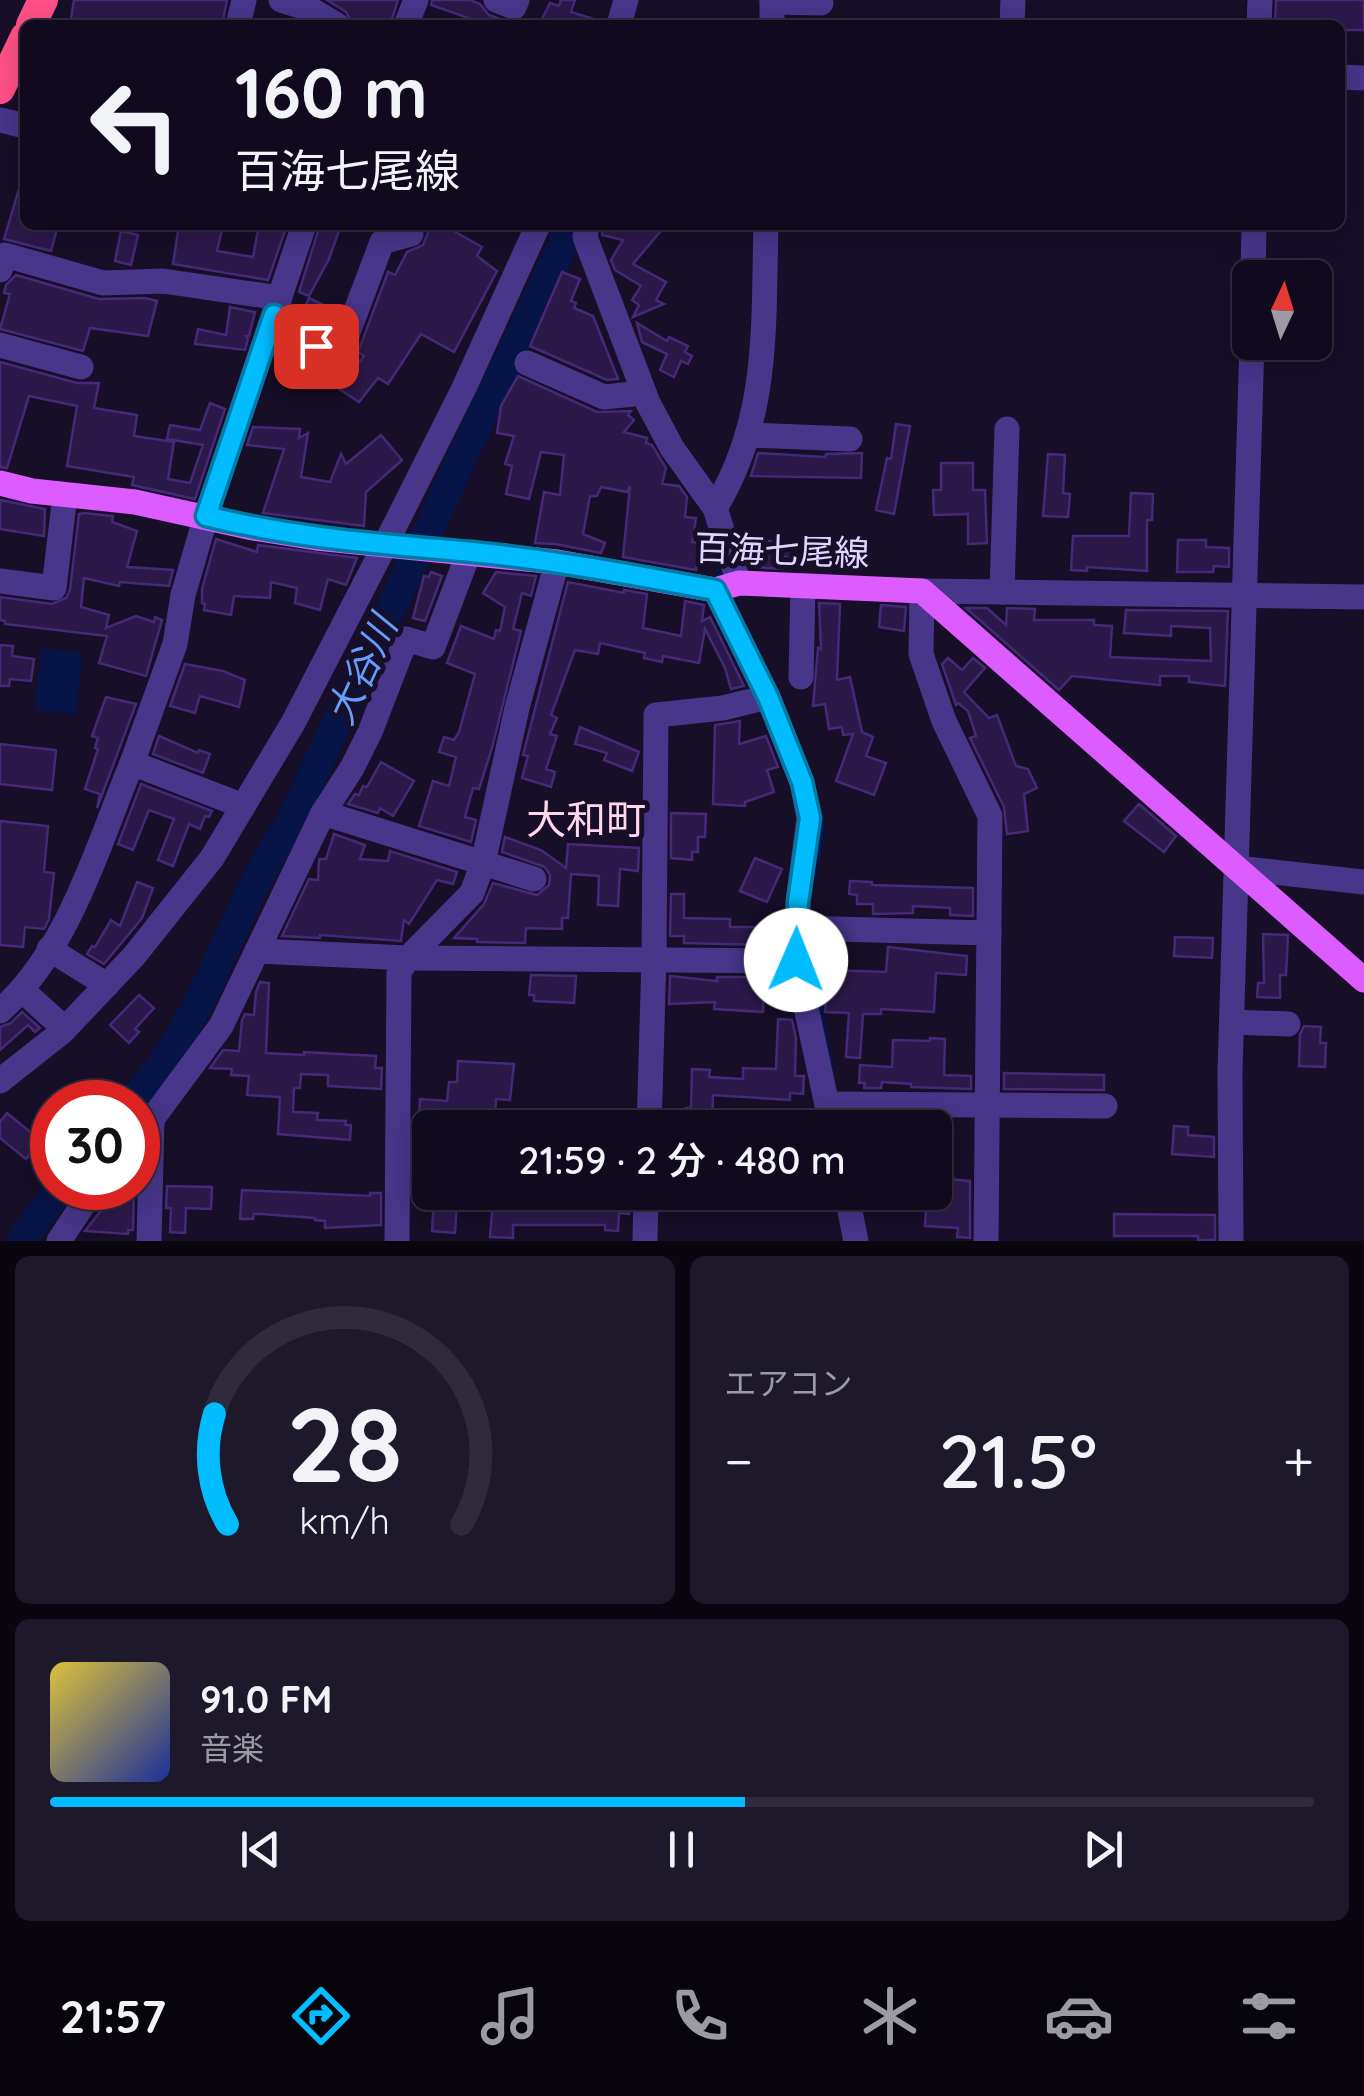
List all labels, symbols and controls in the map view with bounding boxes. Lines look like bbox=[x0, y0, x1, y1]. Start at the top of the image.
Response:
text: 160 m bbox=[235, 48, 428, 136]
icon: left bbox=[70, 60, 200, 190]
text: 百海七尾線 bbox=[235, 142, 460, 198]
north arrow bbox=[1232, 260, 1332, 360]
map controls bbox=[1232, 260, 1332, 360]
pin bbox=[274, 304, 359, 389]
icon: arrive bbox=[289, 319, 344, 374]
street label: 百海七尾線 bbox=[694, 525, 870, 575]
water label: 大谷川 bbox=[315, 604, 409, 731]
district label: 大和町 bbox=[526, 794, 646, 844]
position arrow bbox=[744, 908, 848, 1012]
speed limit sign: 30 bbox=[30, 1080, 160, 1210]
text: 21:59 · 2 分 · 480 m bbox=[518, 1136, 846, 1184]
text: エアコン bbox=[725, 1363, 853, 1403]
text: 28 bbox=[287, 1378, 403, 1508]
text: 21.5° bbox=[939, 1413, 1097, 1507]
text: − bbox=[725, 1426, 753, 1495]
text: + bbox=[1283, 1426, 1314, 1495]
text: km/h bbox=[299, 1498, 390, 1543]
text: 91.0 FM bbox=[200, 1675, 332, 1723]
text: 音楽 bbox=[200, 1728, 264, 1768]
icon: previous bbox=[233, 1822, 288, 1877]
icon: pause bbox=[654, 1822, 709, 1877]
icon: next bbox=[1076, 1822, 1131, 1877]
icon: directions bbox=[286, 1981, 356, 2051]
icon: music bbox=[475, 1981, 545, 2051]
icon: phone bbox=[665, 1981, 735, 2051]
icon: climate bbox=[855, 1981, 925, 2051]
icon: car bbox=[1044, 1981, 1114, 2051]
icon: filters bbox=[1234, 1981, 1304, 2051]
text: 21:57 bbox=[60, 1988, 166, 2044]

